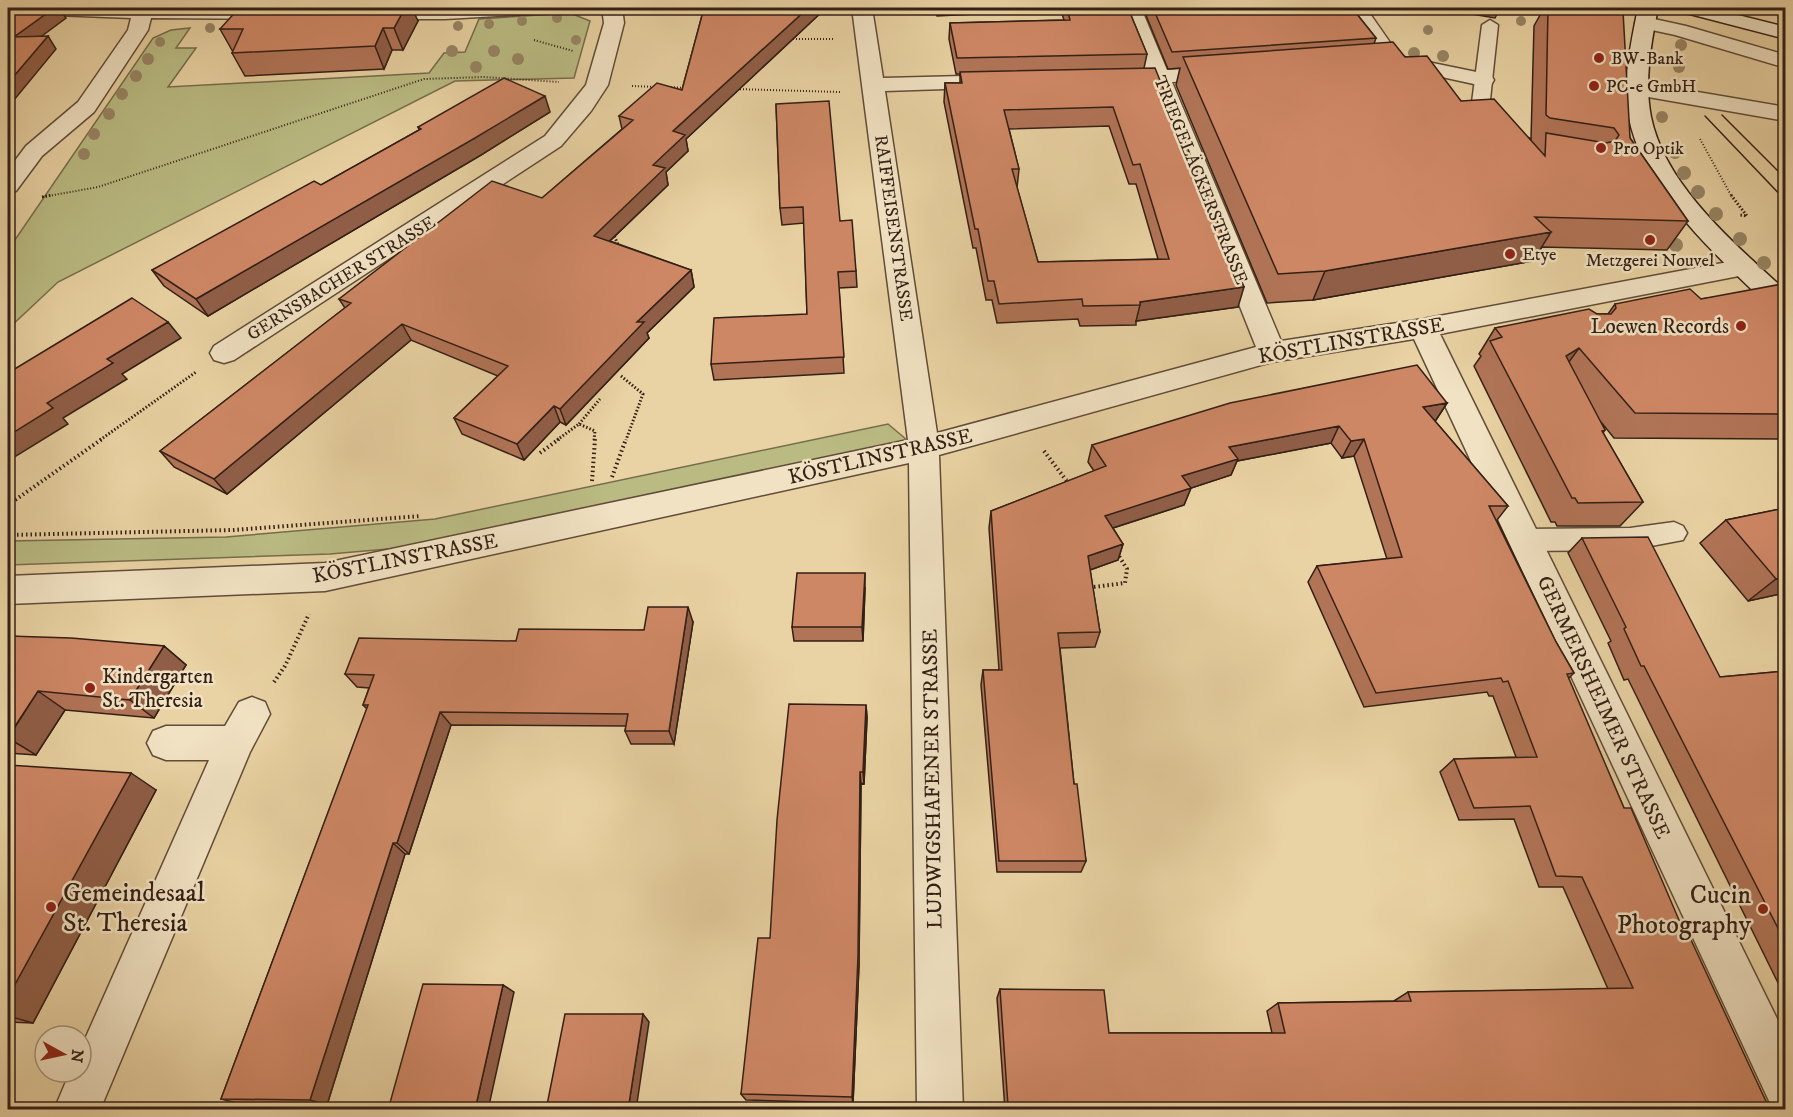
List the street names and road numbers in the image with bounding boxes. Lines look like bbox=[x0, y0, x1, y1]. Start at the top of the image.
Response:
street label: TRIEGELÄCKERSTRASSE bbox=[1148, 73, 1252, 288]
street label: RAIFFEISENSTRASSE bbox=[869, 133, 917, 323]
street label: GERNSBACHER STRASSE bbox=[243, 212, 440, 346]
street label: KÖSTLINSTRASSE bbox=[1256, 311, 1446, 370]
street label: KÖSTLINSTRASSE bbox=[785, 422, 975, 491]
street label: KÖSTLINSTRASSE bbox=[310, 527, 500, 590]
street label: GERMERSHEIMER STRASSE bbox=[1531, 572, 1676, 843]
street label: LUDWIGSHAFENER STRASSE bbox=[917, 628, 949, 929]

